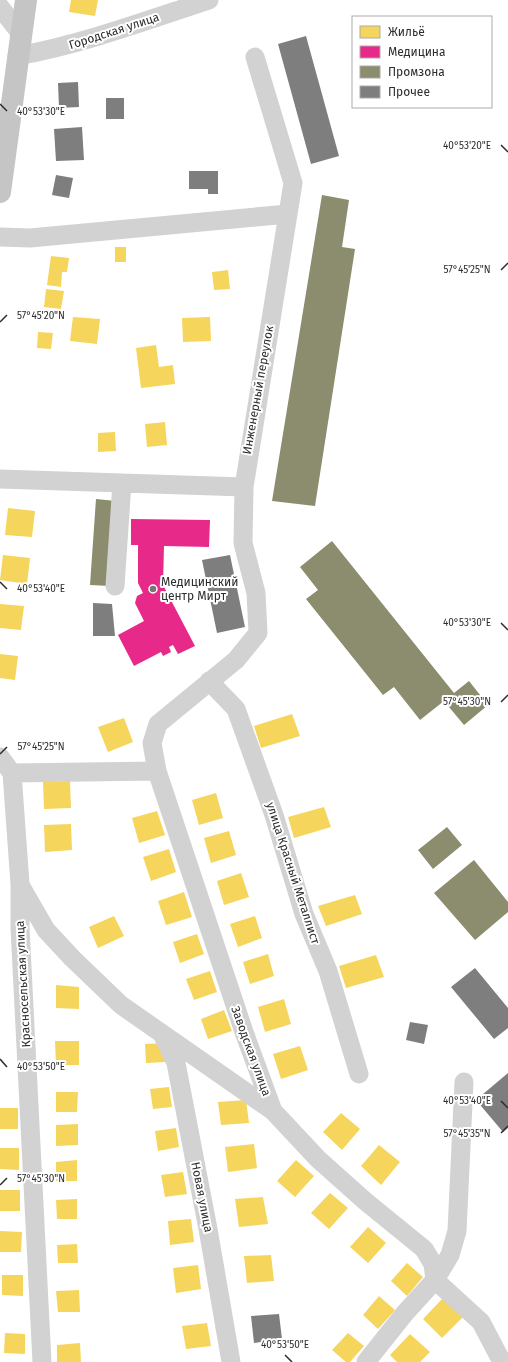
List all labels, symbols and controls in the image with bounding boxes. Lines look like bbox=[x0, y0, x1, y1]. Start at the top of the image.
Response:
street label: Городская улица bbox=[67, 10, 161, 52]
legend bbox=[352, 16, 492, 108]
text: Жильё bbox=[388, 25, 425, 39]
text: Медицина bbox=[388, 45, 446, 59]
text: Промзона bbox=[388, 65, 445, 79]
text: Прочее bbox=[388, 85, 430, 99]
text: 40°53'30"E bbox=[17, 106, 65, 118]
text: 40°53'20"E bbox=[443, 140, 491, 152]
text: 57°45'25"N bbox=[443, 264, 491, 276]
text: 57°45'20"N bbox=[17, 310, 65, 322]
street label: Инженерный переулок bbox=[240, 324, 276, 456]
place label: Медицинский центр Мирт bbox=[161, 575, 238, 603]
text: 40°53'40"E bbox=[17, 583, 65, 595]
marker: Медицинский центр Мирт bbox=[148, 584, 158, 594]
text: 40°53'30"E bbox=[443, 617, 491, 629]
text: 57°45'30"N bbox=[443, 696, 491, 708]
text: 57°45'25"N bbox=[17, 741, 65, 753]
street label: улица Красный Металлист bbox=[263, 800, 323, 946]
street label: Красносельская улица bbox=[13, 920, 33, 1048]
street label: Заводская улица bbox=[228, 1004, 274, 1098]
text: 40°53'50"E bbox=[17, 1061, 65, 1073]
text: 40°53'40"E bbox=[443, 1095, 491, 1107]
text: 57°45'35"N bbox=[443, 1128, 491, 1140]
street label: Новая улица bbox=[188, 1161, 216, 1233]
text: 57°45'30"N bbox=[17, 1173, 65, 1185]
text: 40°53'50"E bbox=[261, 1339, 309, 1351]

